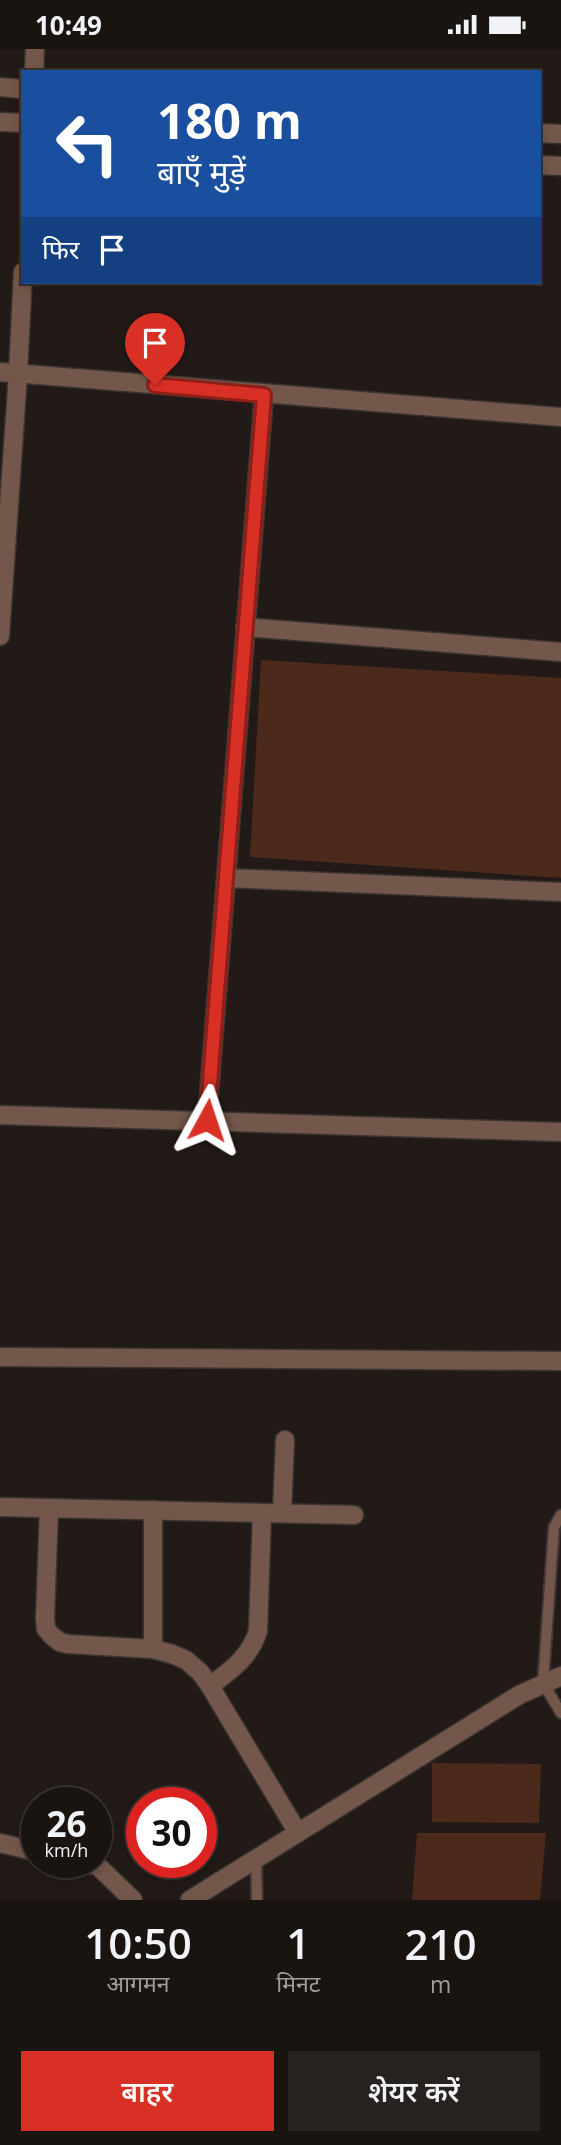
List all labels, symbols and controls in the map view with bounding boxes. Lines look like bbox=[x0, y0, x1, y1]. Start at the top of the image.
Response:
text: 10:49 bbox=[35, 7, 102, 43]
text: 180 m bbox=[157, 87, 302, 153]
icon: left bbox=[42, 98, 133, 189]
text: बाएँ मुड़ें bbox=[157, 150, 246, 193]
text: फिर bbox=[42, 231, 79, 267]
icon: arrive bbox=[93, 231, 131, 269]
pin bbox=[125, 313, 185, 385]
icon: arrive bbox=[136, 324, 174, 362]
position arrow bbox=[170, 1083, 244, 1157]
speed limit sign: 30 bbox=[126, 1787, 217, 1878]
text: 26 bbox=[46, 1800, 87, 1847]
text: km/h bbox=[45, 1838, 88, 1862]
text: 10:50 bbox=[84, 1914, 192, 1971]
text: 1 bbox=[286, 1914, 310, 1971]
text: 210 bbox=[405, 1915, 477, 1972]
text: आगमन bbox=[107, 1967, 170, 1999]
text: मिनट bbox=[276, 1967, 320, 1999]
text: m bbox=[430, 1968, 451, 2000]
button: बाहर bbox=[21, 2051, 274, 2131]
button: शेयर करें bbox=[288, 2051, 540, 2131]

